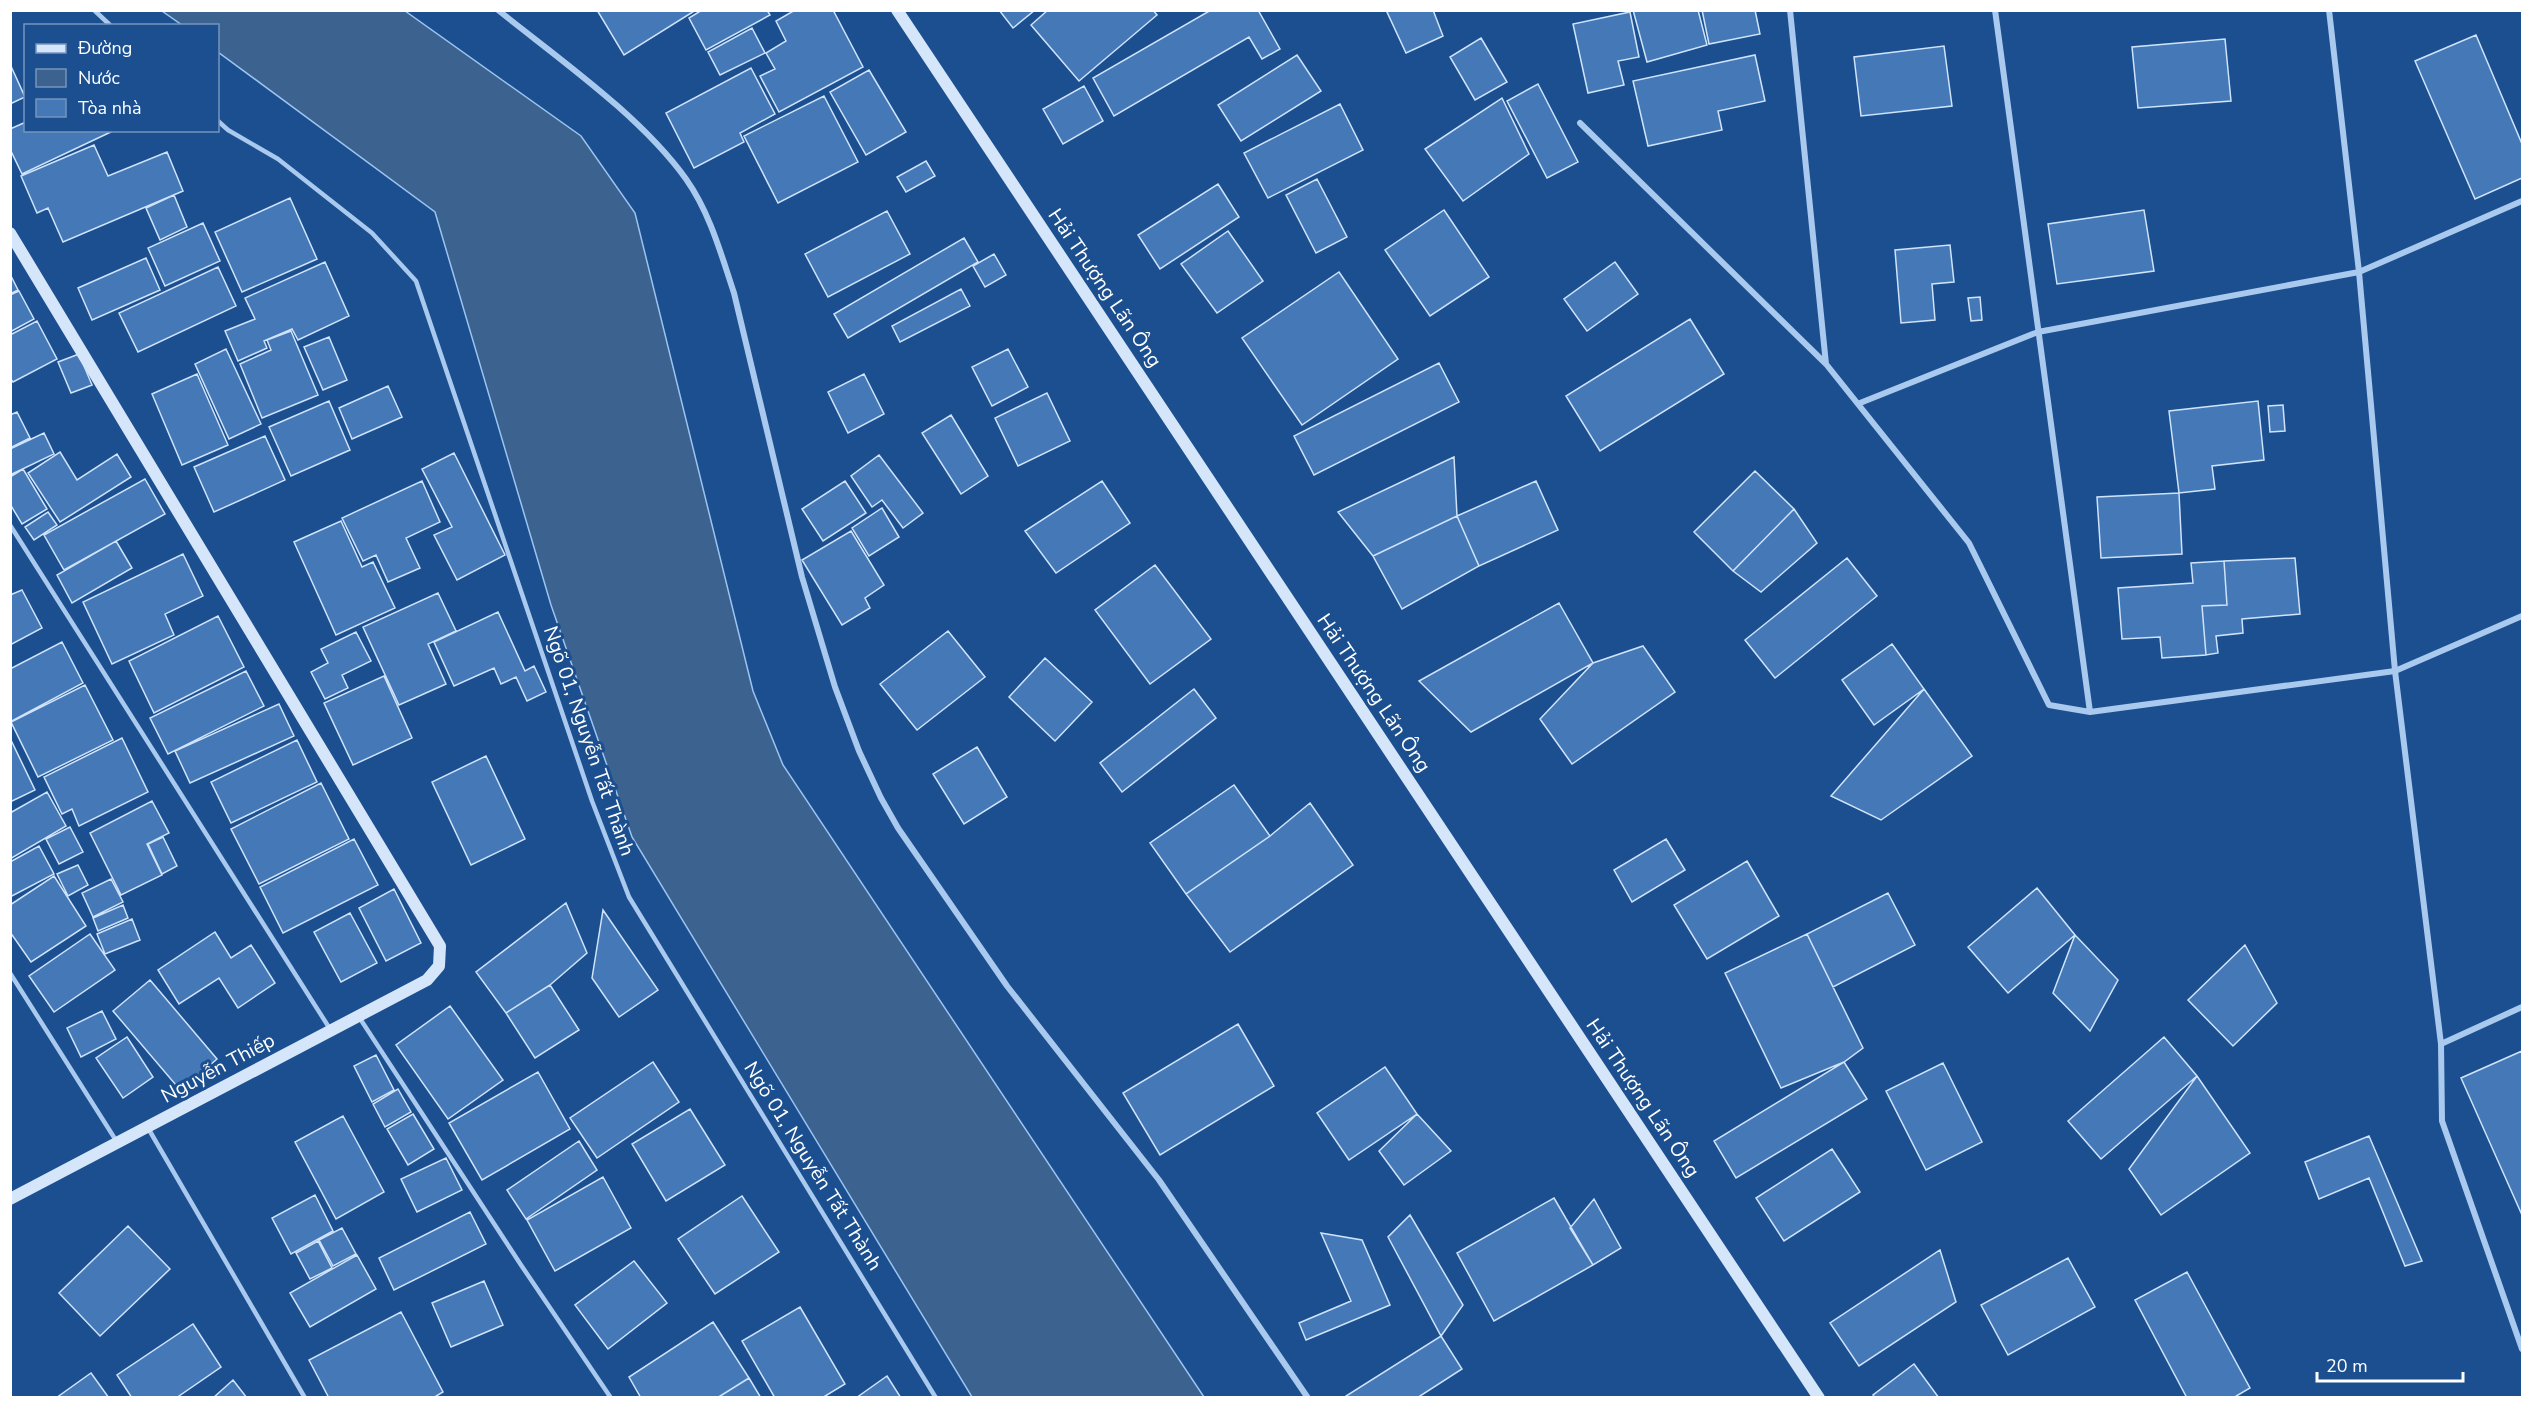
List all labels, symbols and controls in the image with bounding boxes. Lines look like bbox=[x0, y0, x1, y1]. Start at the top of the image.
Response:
legend bbox=[24, 24, 219, 132]
text: Đường bbox=[77, 36, 132, 60]
text: Nước bbox=[78, 66, 120, 90]
text: Tòa nhà bbox=[78, 96, 142, 120]
street label: Hải Thượng Lãn Ông bbox=[1042, 203, 1168, 373]
street label: Hải Thượng Lãn Ông bbox=[1311, 608, 1437, 778]
street label: Ngõ 01, Nguyễn Tất Thành bbox=[537, 622, 641, 860]
street label: Hải Thượng Lãn Ông bbox=[1580, 1013, 1706, 1183]
street label: Nguyễn Thiếp bbox=[156, 1027, 280, 1109]
street label: Ngõ 01, Nguyễn Tất Thành bbox=[738, 1056, 888, 1276]
scale bar bbox=[2317, 1345, 2462, 1383]
text: 20 m bbox=[2326, 1354, 2368, 1378]

